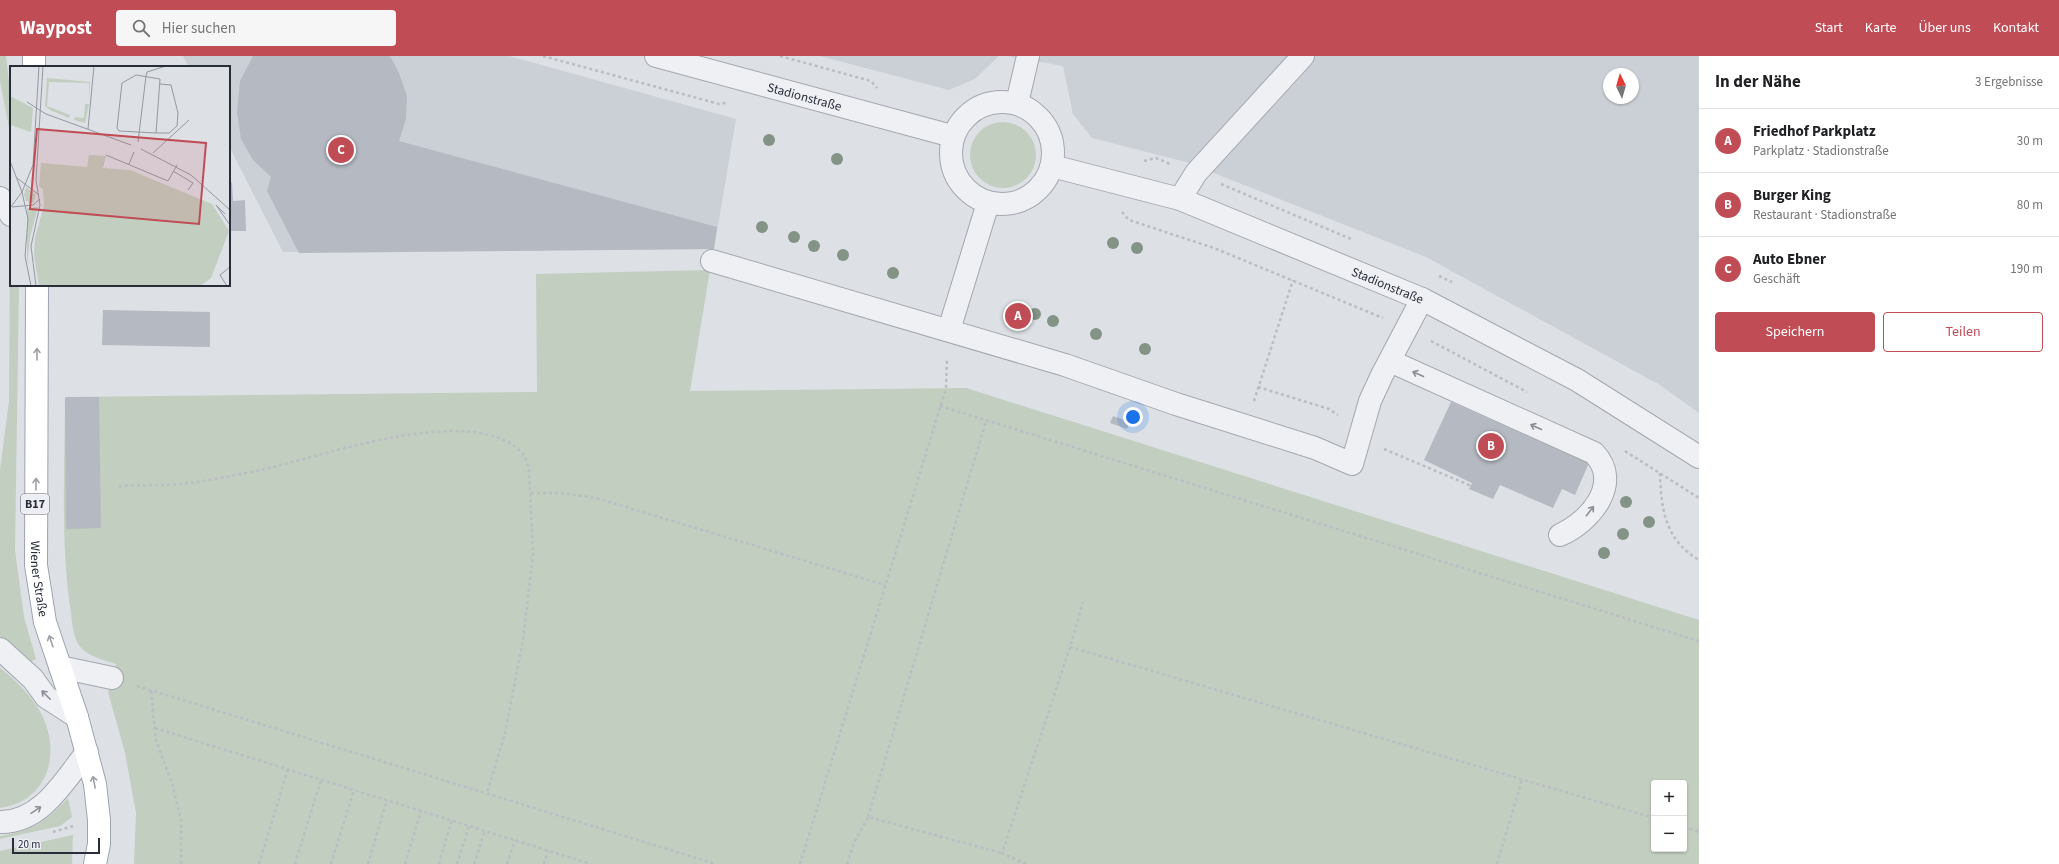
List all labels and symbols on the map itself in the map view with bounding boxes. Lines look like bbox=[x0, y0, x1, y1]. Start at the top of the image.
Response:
inset map bbox=[10, 66, 230, 286]
north arrow bbox=[1603, 68, 1639, 104]
street label: Stadionstraße bbox=[765, 79, 844, 116]
pin: C bbox=[328, 135, 354, 165]
street label: Stadionstraße bbox=[1349, 263, 1426, 309]
pin: A bbox=[1005, 301, 1031, 331]
one-way arrow bbox=[33, 348, 41, 361]
one-way arrow bbox=[1412, 370, 1424, 377]
your location bbox=[1123, 407, 1143, 427]
one-way arrow bbox=[1530, 423, 1542, 430]
pin: B bbox=[1478, 431, 1504, 461]
one-way arrow bbox=[32, 478, 40, 491]
road number: B17 bbox=[21, 494, 49, 514]
one-way arrow bbox=[1586, 506, 1595, 517]
street label: Wiener Straße bbox=[26, 541, 52, 618]
one-way arrow bbox=[47, 634, 54, 647]
one-way arrow bbox=[41, 690, 50, 700]
one-way arrow bbox=[90, 776, 98, 789]
one-way arrow bbox=[31, 806, 42, 814]
scale bar bbox=[12, 836, 100, 855]

